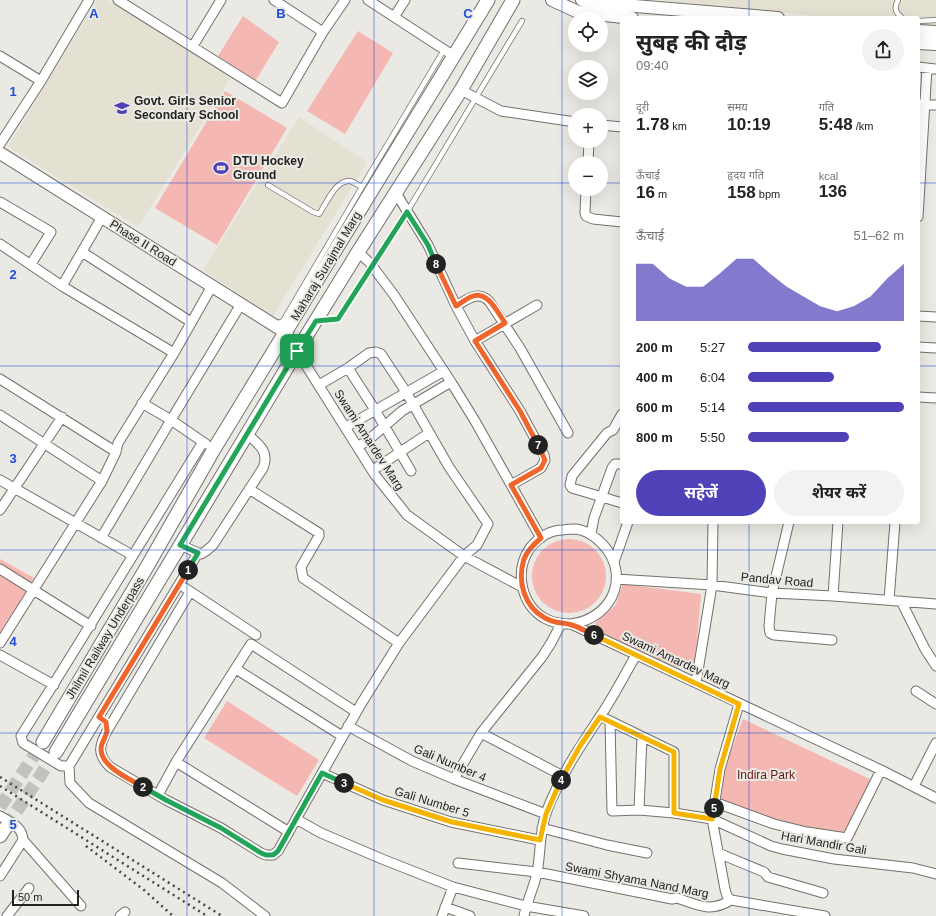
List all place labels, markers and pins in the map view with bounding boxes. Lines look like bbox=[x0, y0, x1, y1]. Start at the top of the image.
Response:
place label: Govt. Girls Senior Secondary School bbox=[134, 94, 239, 122]
school or university icon: Govt. Girls Senior Secondary School bbox=[113, 99, 131, 117]
place label: DTU Hockey Ground bbox=[233, 154, 304, 182]
sports icon: DTU Hockey Ground bbox=[212, 159, 230, 177]
pin: 8 bbox=[426, 254, 446, 274]
pin bbox=[280, 334, 314, 368]
pin: 7 bbox=[528, 435, 548, 455]
pin: 1 bbox=[178, 560, 198, 580]
pin: 6 bbox=[584, 625, 604, 645]
pin: 4 bbox=[551, 770, 571, 790]
pin: 3 bbox=[334, 773, 354, 793]
pin: 2 bbox=[133, 777, 153, 797]
pin: 5 bbox=[704, 798, 724, 818]

